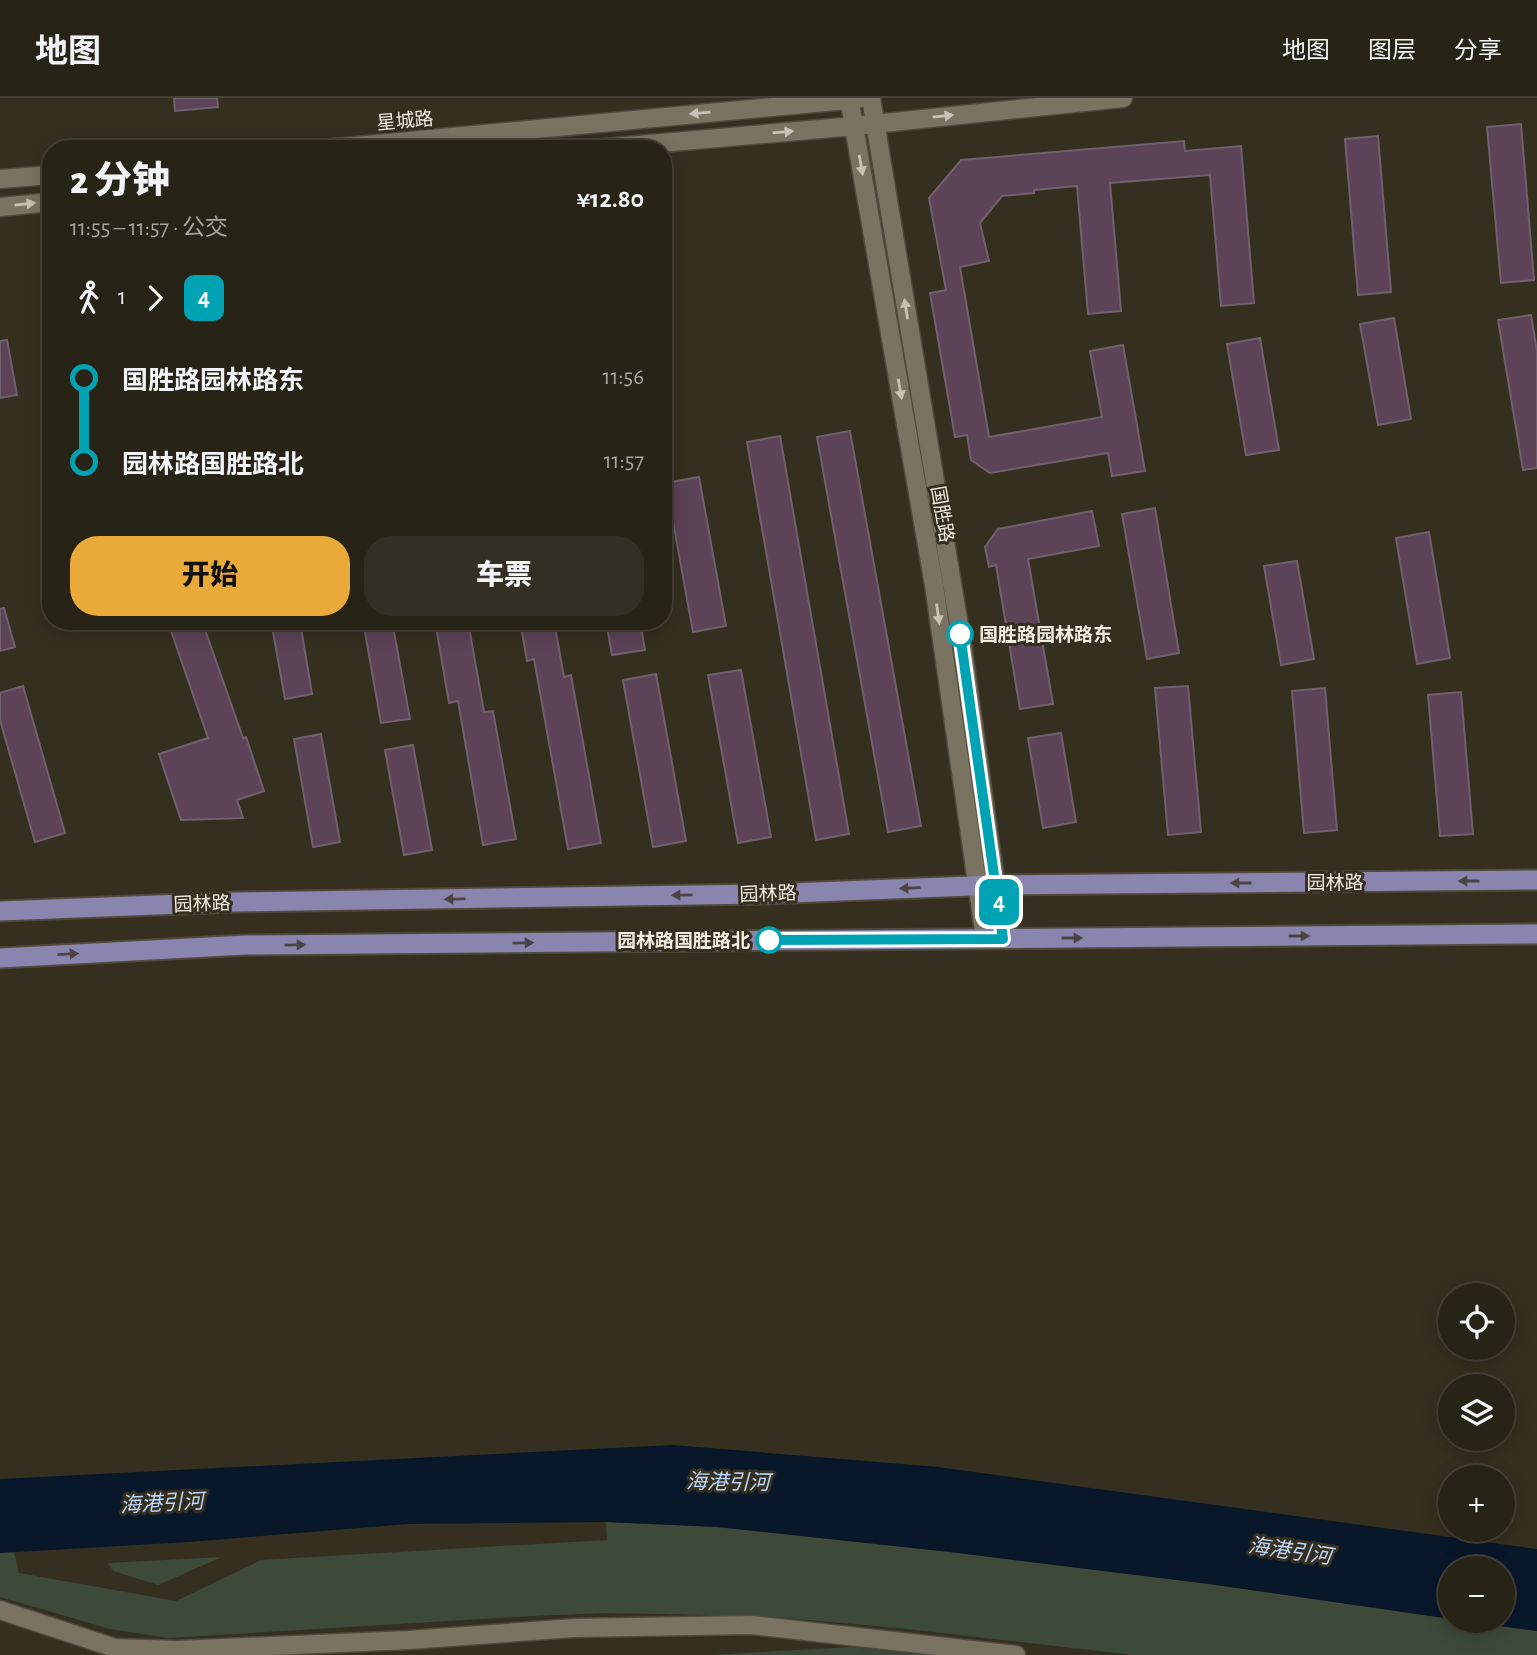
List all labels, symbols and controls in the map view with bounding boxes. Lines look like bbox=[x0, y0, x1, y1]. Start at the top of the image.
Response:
text: 地图 bbox=[35, 36, 101, 69]
text: 地图 bbox=[1282, 39, 1330, 63]
text: 图层 bbox=[1368, 39, 1416, 63]
text: 分享 bbox=[1454, 39, 1502, 63]
one-way arrow bbox=[689, 108, 711, 119]
street label: 星城路 bbox=[376, 109, 434, 133]
one-way arrow bbox=[932, 110, 954, 121]
one-way arrow bbox=[772, 126, 794, 137]
one-way arrow bbox=[856, 154, 867, 176]
text: 2 分钟 bbox=[70, 163, 170, 201]
text: ¥12.80 bbox=[576, 186, 644, 212]
one-way arrow bbox=[15, 198, 37, 209]
text: 11:55 – 11:57 · 公交 bbox=[70, 217, 228, 240]
icon: walk bbox=[70, 279, 108, 317]
icon: forward bbox=[136, 279, 174, 317]
text: 1 bbox=[118, 286, 126, 309]
text: 4 bbox=[198, 286, 210, 310]
one-way arrow bbox=[900, 298, 911, 320]
text: 11:56 bbox=[602, 366, 644, 389]
text: 国胜路园林路东 bbox=[122, 368, 304, 394]
one-way arrow bbox=[895, 378, 906, 400]
text: 11:57 bbox=[604, 450, 644, 473]
text: 园林路国胜路北 bbox=[122, 452, 304, 478]
street label: 国胜路 bbox=[927, 484, 957, 544]
button: 开始 bbox=[70, 536, 350, 616]
button: 车票 bbox=[364, 536, 644, 616]
one-way arrow bbox=[933, 603, 944, 625]
marker: 国胜路园林路东 bbox=[947, 621, 973, 647]
place label: 国胜路园林路东 bbox=[979, 624, 1112, 645]
street label: 园林路 bbox=[1306, 872, 1364, 893]
one-way arrow bbox=[1458, 875, 1480, 887]
one-way arrow bbox=[1230, 877, 1252, 889]
line badge: 4 bbox=[976, 879, 1022, 925]
street label: 园林路 bbox=[739, 882, 797, 905]
one-way arrow bbox=[898, 883, 920, 894]
one-way arrow bbox=[671, 889, 693, 901]
text: 4 bbox=[993, 890, 1005, 914]
street label: 园林路 bbox=[173, 892, 231, 915]
one-way arrow bbox=[443, 893, 465, 904]
marker: 园林路国胜路北 bbox=[756, 927, 782, 953]
one-way arrow bbox=[1288, 930, 1310, 942]
place label: 园林路国胜路北 bbox=[617, 931, 750, 951]
one-way arrow bbox=[1061, 932, 1083, 944]
one-way arrow bbox=[512, 937, 534, 949]
one-way arrow bbox=[285, 939, 307, 951]
one-way arrow bbox=[57, 949, 79, 960]
map controls bbox=[1438, 1283, 1515, 1633]
button: locate bbox=[1438, 1283, 1515, 1360]
button: layers bbox=[1438, 1374, 1515, 1451]
button: + bbox=[1438, 1465, 1515, 1542]
water label: 海港引河 bbox=[686, 1470, 774, 1494]
water label: 海港引河 bbox=[119, 1490, 209, 1516]
water label: 海港引河 bbox=[1247, 1534, 1337, 1568]
button: − bbox=[1438, 1556, 1515, 1633]

